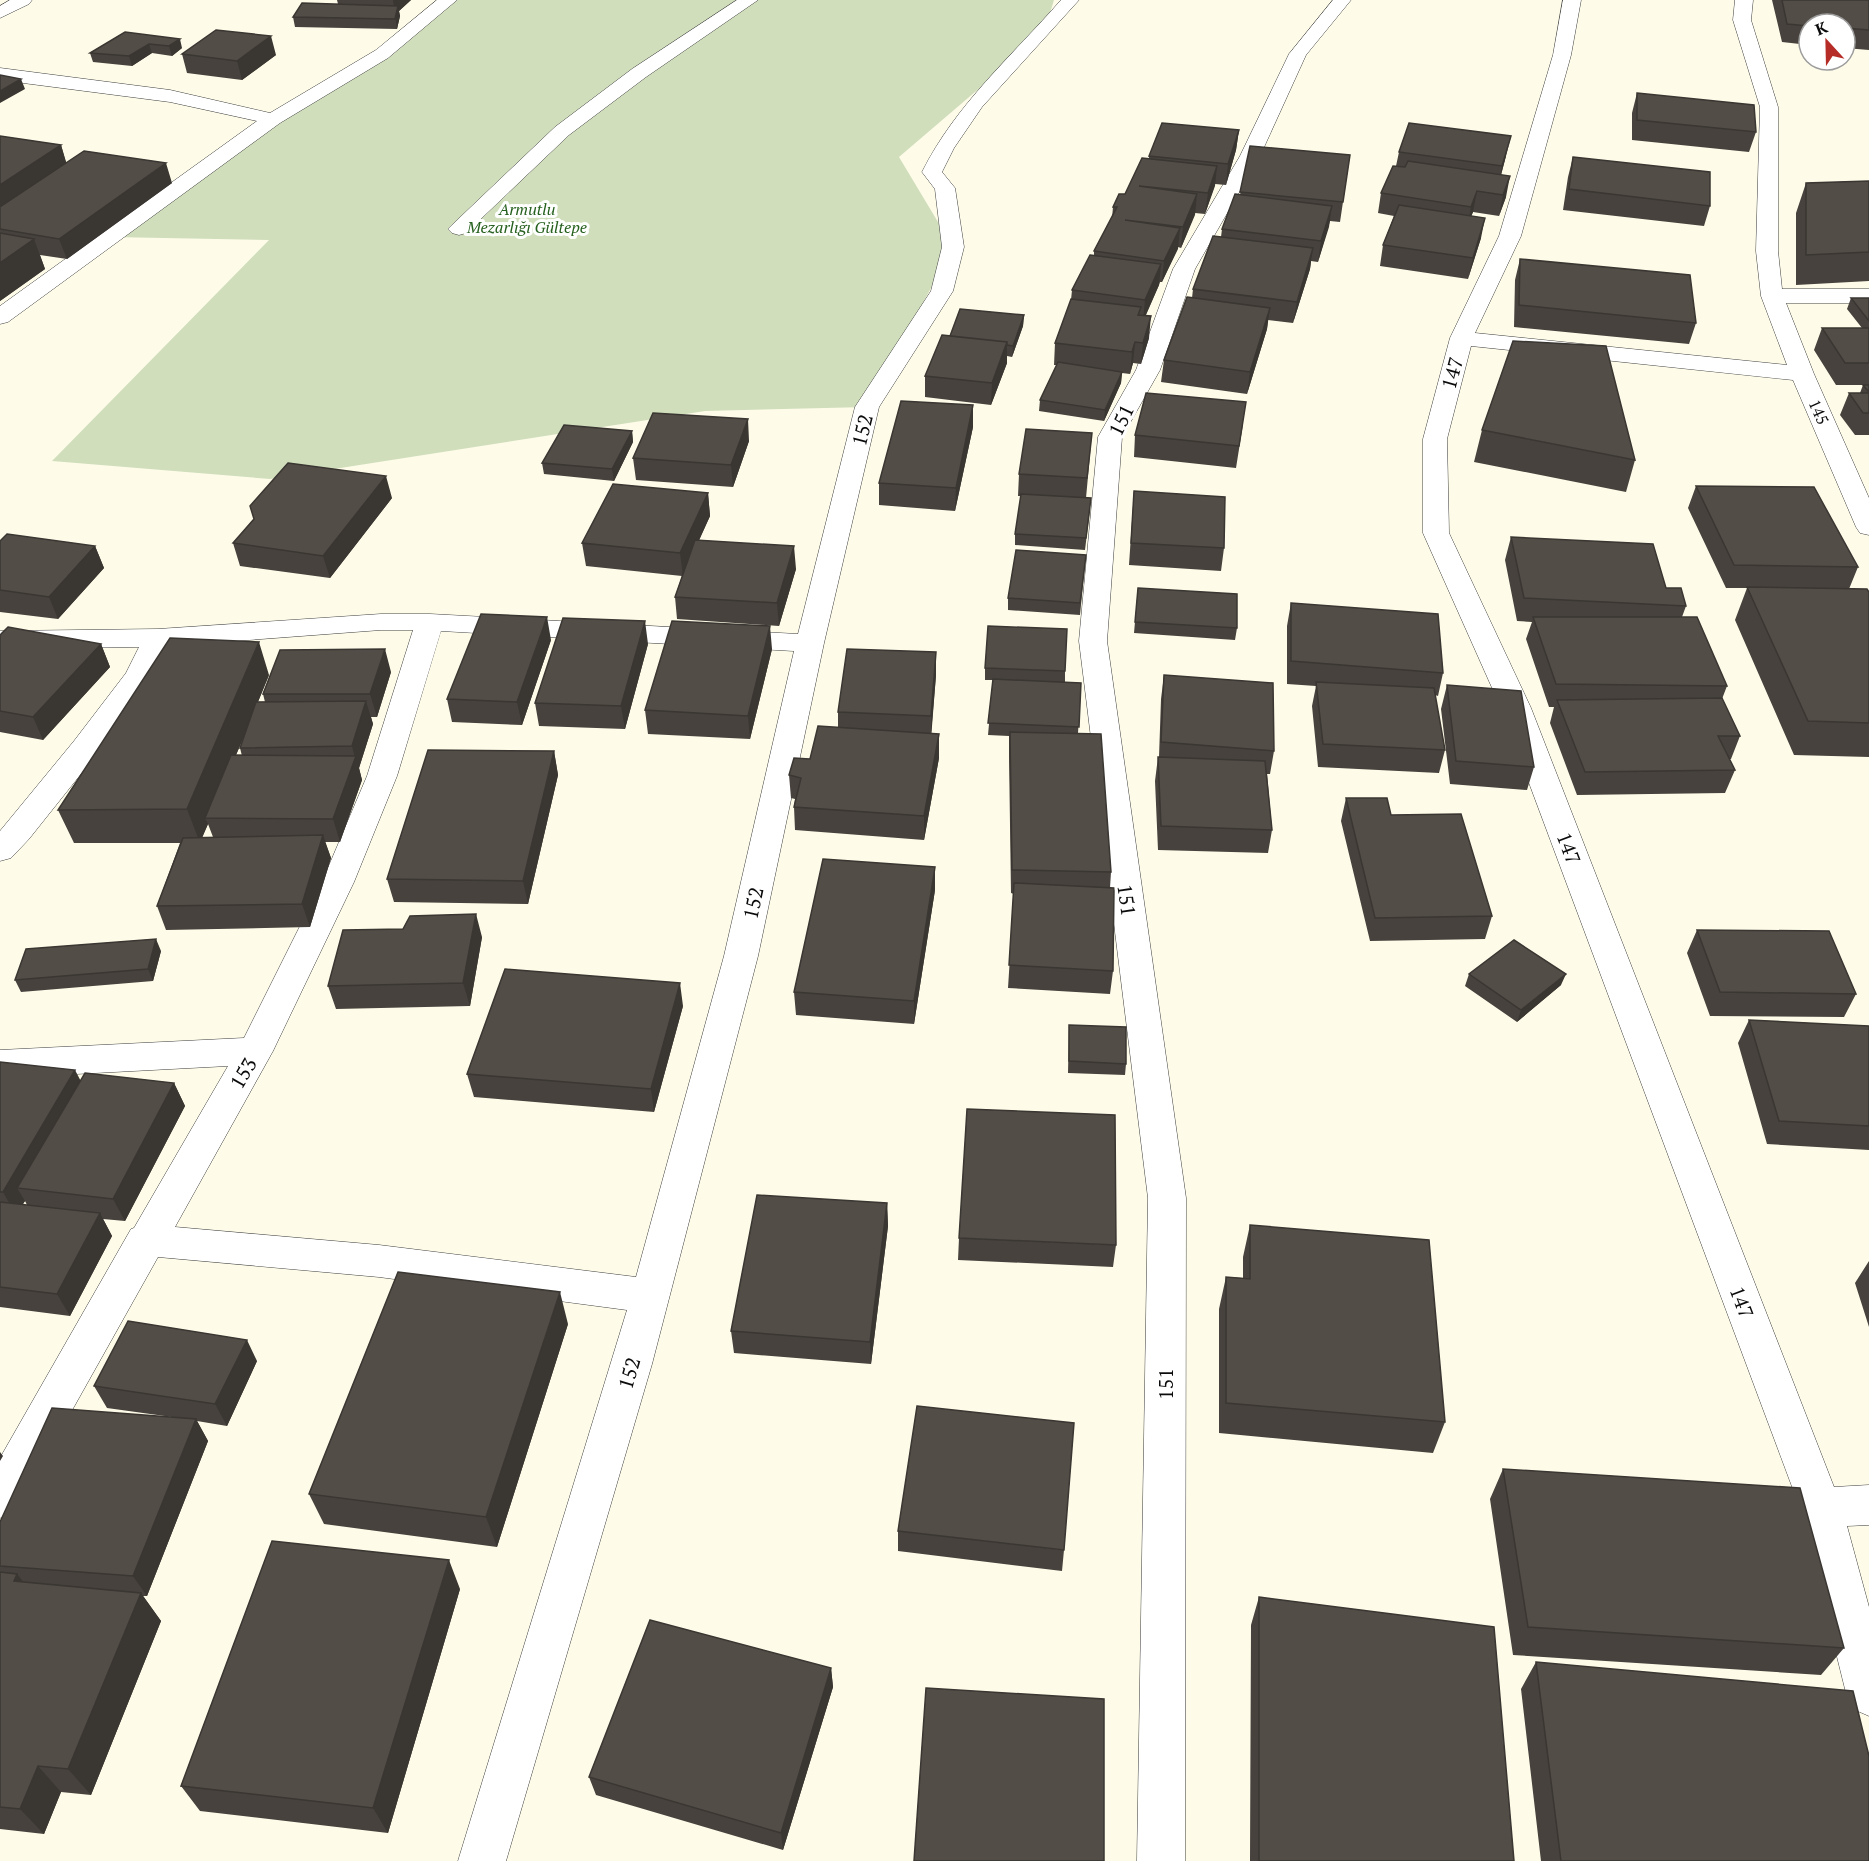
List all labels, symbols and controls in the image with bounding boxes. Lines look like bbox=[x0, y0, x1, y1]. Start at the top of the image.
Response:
north arrow bbox=[1797, 12, 1857, 72]
text: K bbox=[1812, 16, 1831, 40]
park label: Armutlu Mezarlığı Gültepe bbox=[466, 198, 587, 238]
street label: 147 bbox=[1435, 354, 1469, 392]
street label: 145 bbox=[1804, 396, 1834, 428]
street label: 151 bbox=[1102, 400, 1140, 440]
street label: 152 bbox=[845, 411, 879, 449]
street label: 147 bbox=[1551, 828, 1587, 868]
street label: 151 bbox=[1111, 882, 1143, 918]
street label: 152 bbox=[736, 885, 770, 921]
street label: 153 bbox=[223, 1052, 263, 1094]
street label: 147 bbox=[1724, 1282, 1760, 1322]
street label: 152 bbox=[612, 1354, 646, 1392]
street label: 151 bbox=[1152, 1368, 1179, 1400]

